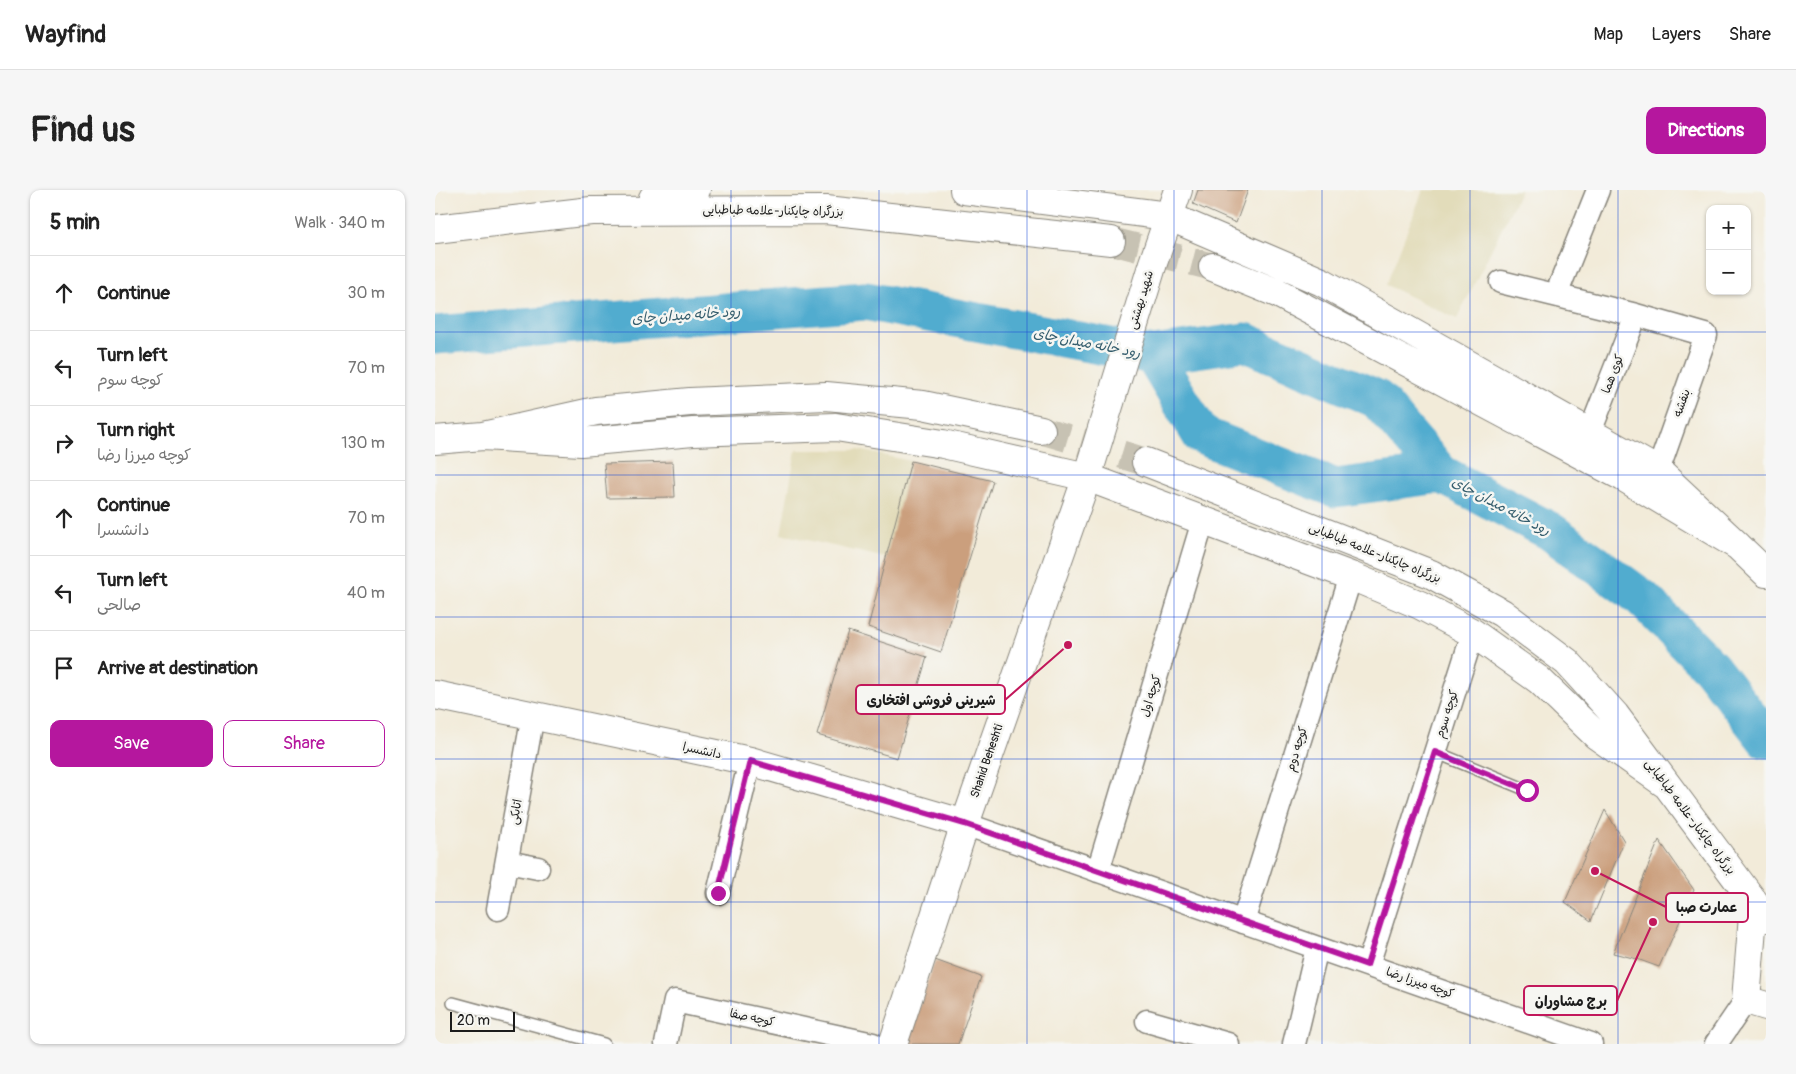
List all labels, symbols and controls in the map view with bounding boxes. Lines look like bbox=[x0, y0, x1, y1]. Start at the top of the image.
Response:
text: Wayfind bbox=[25, 20, 106, 49]
text: Map bbox=[1594, 23, 1623, 46]
text: Layers bbox=[1651, 23, 1701, 46]
text: Share bbox=[1729, 23, 1771, 46]
button: Directions bbox=[1646, 107, 1766, 154]
text: Find us bbox=[30, 108, 135, 152]
street label: بزرگراه چایکنار-علامه طباطبایی bbox=[702, 202, 844, 220]
map controls bbox=[1706, 205, 1751, 295]
button: + bbox=[1706, 205, 1751, 250]
text: 5 min bbox=[50, 209, 100, 236]
text: Walk · 340 m bbox=[294, 213, 385, 233]
button: − bbox=[1706, 250, 1751, 295]
street label: شهید بهشتی bbox=[1125, 269, 1157, 331]
icon: ahead bbox=[50, 279, 78, 307]
text: Continue bbox=[97, 281, 170, 305]
text: 30 m bbox=[347, 283, 385, 303]
water label: رود خانه میدان چای bbox=[631, 303, 742, 327]
water label: رود خانه میدان چای bbox=[1032, 324, 1143, 362]
text: Turn left bbox=[97, 343, 167, 367]
street label: کوی هما bbox=[1599, 352, 1627, 396]
icon: left bbox=[50, 354, 78, 382]
text: 70 m bbox=[348, 358, 385, 378]
text: کوچه سوم bbox=[97, 370, 163, 390]
street label: بنفشه bbox=[1670, 387, 1694, 419]
text: Turn right bbox=[97, 418, 175, 442]
icon: right bbox=[50, 429, 78, 457]
text: 130 m bbox=[341, 433, 385, 453]
text: کوچه میرزا رضا bbox=[97, 445, 191, 465]
water label: رود خانه میدان چای bbox=[1449, 473, 1554, 539]
text: Continue bbox=[97, 493, 170, 517]
icon: ahead bbox=[50, 504, 78, 532]
text: 70 m bbox=[348, 508, 385, 528]
text: دانشسرا bbox=[97, 520, 150, 540]
street label: بزرگراه چایکنار-علامه طباطبایی bbox=[1307, 520, 1443, 586]
text: Turn left bbox=[97, 568, 167, 592]
icon: left bbox=[50, 579, 78, 607]
text: 40 m bbox=[347, 583, 385, 603]
text: صالحی bbox=[97, 595, 141, 615]
icon: arrive bbox=[50, 654, 78, 682]
text: Arrive at destination bbox=[97, 656, 258, 680]
street label: کوچه اول bbox=[1137, 673, 1165, 719]
callout: شیرینی فروشی افتخاری bbox=[856, 685, 1005, 714]
street label: کوچه سوم bbox=[1432, 688, 1463, 740]
text: شیرینی فروشی افتخاری bbox=[866, 692, 996, 709]
button: Save bbox=[50, 720, 213, 767]
button: Share bbox=[223, 720, 385, 767]
street label: Shahid Beheshti bbox=[967, 722, 1007, 800]
street label: کوچه دوم bbox=[1283, 725, 1312, 774]
street label: دانشسرا bbox=[681, 740, 723, 762]
street label: بزرگراه چایکنار-علامه طباطبایی bbox=[1642, 756, 1738, 878]
route start bbox=[1516, 779, 1539, 802]
street label: اتابکی bbox=[506, 798, 526, 826]
route end bbox=[707, 882, 730, 905]
callout: عمارت صبا bbox=[1666, 893, 1748, 922]
text: عمارت صبا bbox=[1676, 899, 1738, 916]
street label: کوچه میرزا رضا bbox=[1384, 964, 1456, 1002]
callout: برج مشاوران bbox=[1524, 986, 1617, 1015]
text: برج مشاوران bbox=[1535, 993, 1607, 1011]
street label: کوچه صفا bbox=[728, 1006, 776, 1030]
scale bar bbox=[450, 1009, 515, 1032]
text: 20 m bbox=[457, 1012, 490, 1029]

